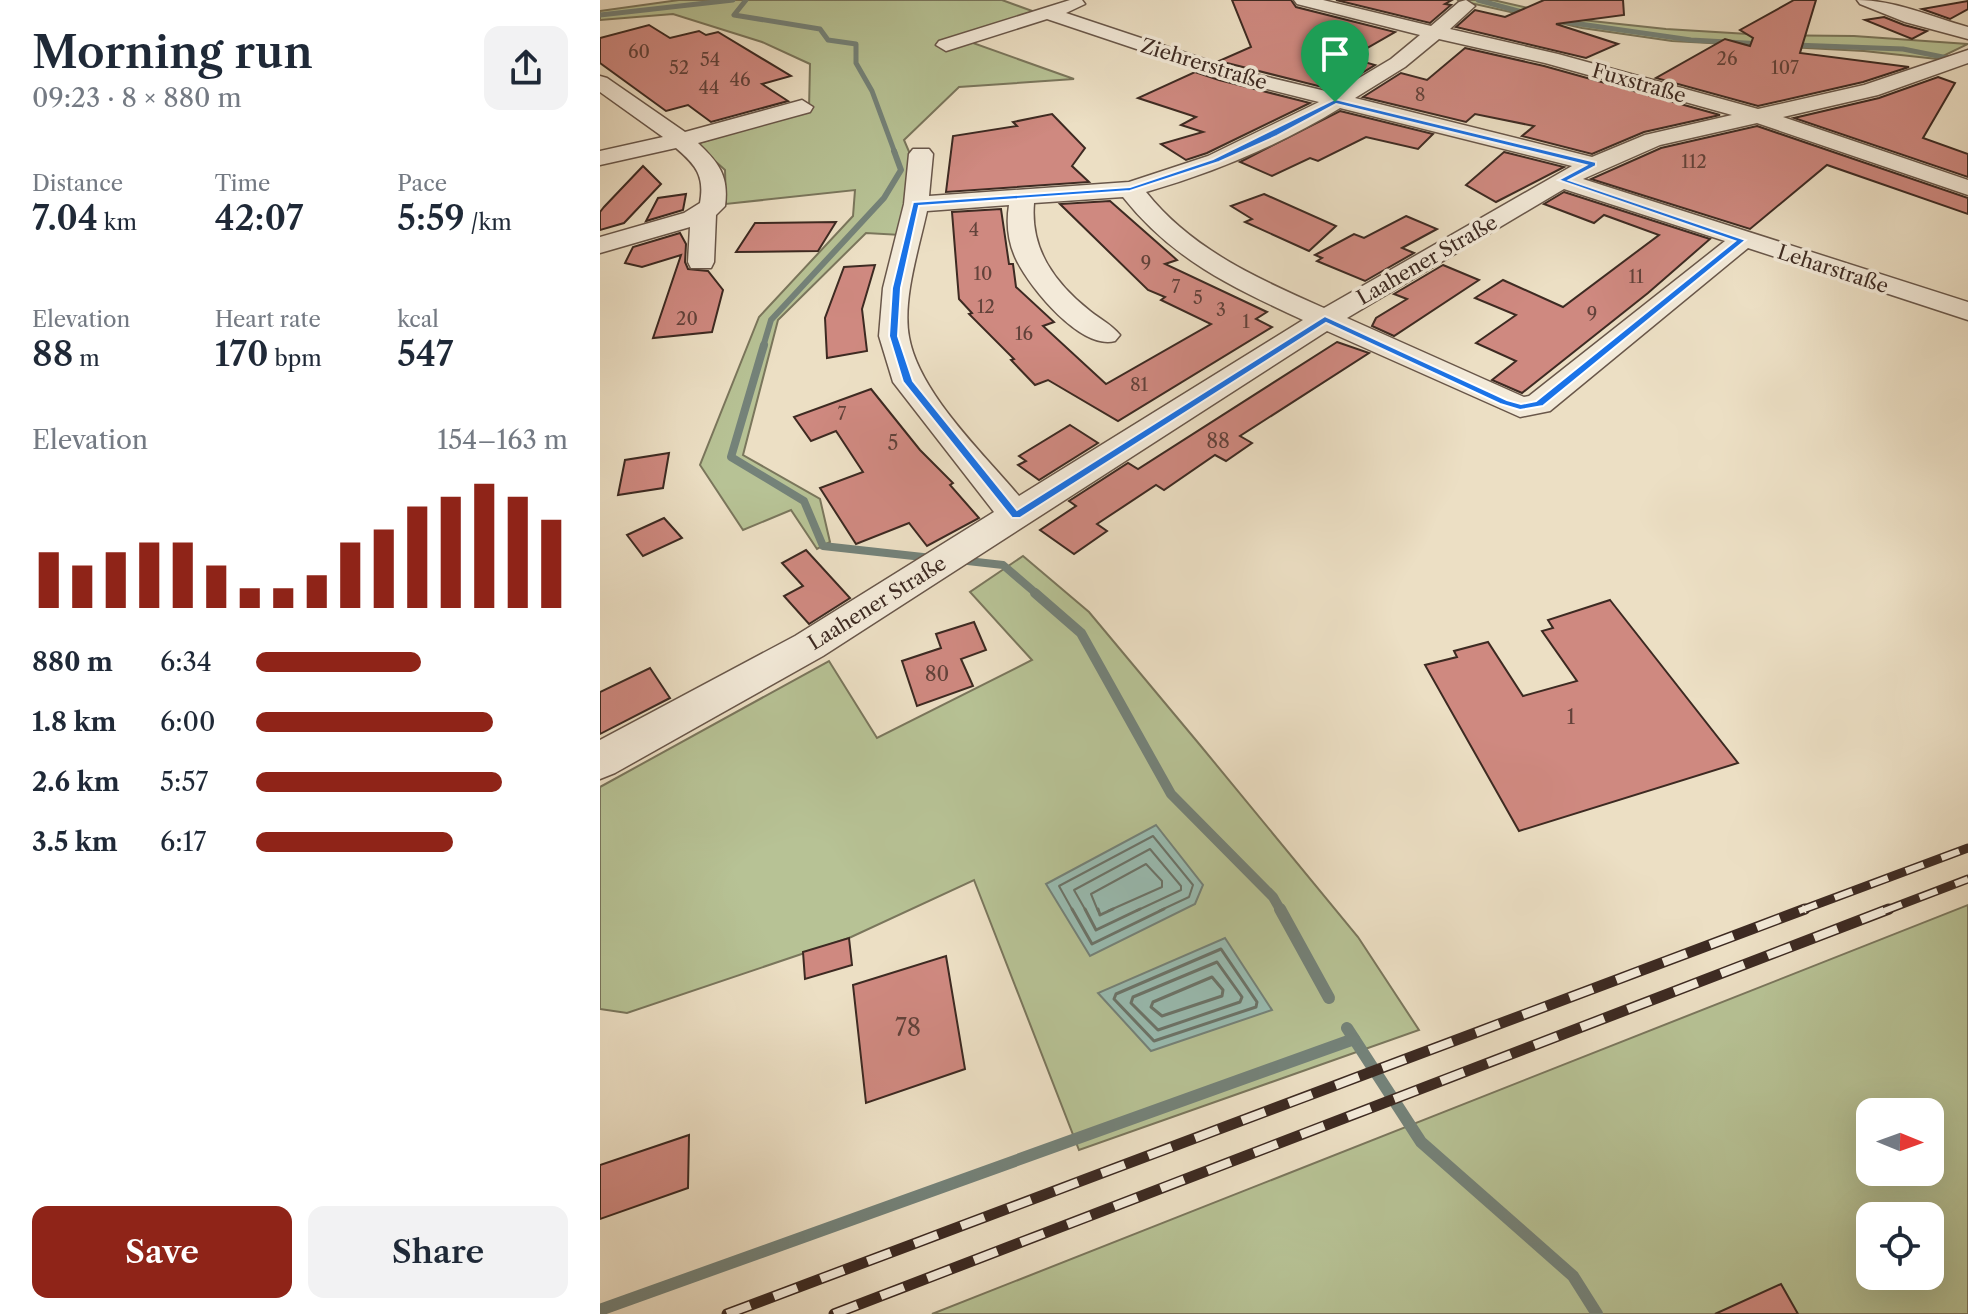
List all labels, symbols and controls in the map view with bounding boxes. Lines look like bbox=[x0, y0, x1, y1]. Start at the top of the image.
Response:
pin bbox=[1301, 20, 1369, 102]
text: Morning run bbox=[32, 25, 313, 79]
button: share bbox=[484, 26, 568, 110]
icon: arrive bbox=[1313, 32, 1357, 76]
street label: Ziehrerstraße bbox=[1138, 33, 1270, 95]
house number: 60 bbox=[628, 41, 650, 63]
house number: 26 bbox=[1717, 48, 1737, 70]
house number: 54 bbox=[700, 49, 720, 71]
house number: 52 bbox=[669, 57, 689, 79]
house number: 107 bbox=[1771, 57, 1799, 79]
street label: Fuxstraße bbox=[1589, 58, 1689, 108]
house number: 46 bbox=[730, 69, 750, 91]
house number: 44 bbox=[699, 77, 719, 99]
text: 09:23 · 8 × 880 m bbox=[32, 82, 242, 114]
house number: 8 bbox=[1415, 84, 1425, 106]
house number: 112 bbox=[1681, 151, 1707, 173]
text: Distance bbox=[32, 170, 123, 197]
text: Time bbox=[215, 170, 270, 197]
text: Pace bbox=[397, 170, 447, 197]
text: 7.04 bbox=[32, 197, 98, 239]
text: 42:07 bbox=[215, 197, 303, 239]
text: 5:59 bbox=[397, 197, 465, 239]
text: km bbox=[98, 209, 137, 236]
text: /km bbox=[465, 209, 512, 236]
street label: Laahener Straße bbox=[1353, 210, 1501, 310]
house number: 4 bbox=[969, 219, 979, 241]
street label: Leharstraße bbox=[1774, 240, 1892, 298]
house number: 9 bbox=[1141, 252, 1151, 274]
house number: 10 bbox=[974, 263, 992, 285]
house number: 11 bbox=[1628, 266, 1644, 288]
house number: 7 bbox=[1172, 276, 1181, 298]
house number: 5 bbox=[1193, 287, 1203, 309]
house number: 12 bbox=[977, 296, 995, 318]
house number: 3 bbox=[1216, 299, 1226, 321]
house number: 9 bbox=[1587, 303, 1597, 325]
text: Elevation bbox=[32, 306, 130, 333]
text: Heart rate bbox=[215, 306, 321, 333]
text: kcal bbox=[397, 306, 439, 333]
house number: 20 bbox=[676, 308, 698, 330]
house number: 1 bbox=[1242, 311, 1250, 333]
house number: 16 bbox=[1015, 323, 1033, 345]
text: 88 bbox=[32, 333, 73, 375]
text: 170 bbox=[215, 333, 269, 375]
text: 547 bbox=[397, 333, 453, 375]
text: m bbox=[73, 345, 100, 372]
text: bpm bbox=[269, 345, 322, 372]
house number: 81 bbox=[1130, 374, 1149, 396]
house number: 7 bbox=[838, 403, 847, 425]
text: Elevation bbox=[32, 424, 148, 456]
text: 154–163 m bbox=[437, 424, 568, 456]
house number: 88 bbox=[1206, 429, 1230, 453]
house number: 5 bbox=[888, 431, 898, 455]
street label: Laahener Straße bbox=[804, 551, 950, 655]
text: 880 m bbox=[32, 646, 113, 678]
text: 6:34 bbox=[160, 646, 212, 678]
house number: 80 bbox=[925, 662, 949, 686]
house number: 1 bbox=[1567, 705, 1576, 729]
text: 1.8 km bbox=[32, 706, 116, 738]
text: 6:00 bbox=[160, 706, 215, 738]
text: 2.6 km bbox=[32, 766, 120, 798]
text: 5:57 bbox=[160, 766, 208, 798]
text: 3.5 km bbox=[32, 826, 118, 858]
text: 6:17 bbox=[160, 826, 206, 858]
house number: 78 bbox=[895, 1013, 921, 1042]
north arrow bbox=[1856, 1098, 1944, 1186]
map controls bbox=[1856, 1098, 1944, 1290]
button: locate bbox=[1856, 1202, 1944, 1290]
button: Save bbox=[32, 1206, 292, 1298]
button: Share bbox=[308, 1206, 568, 1298]

